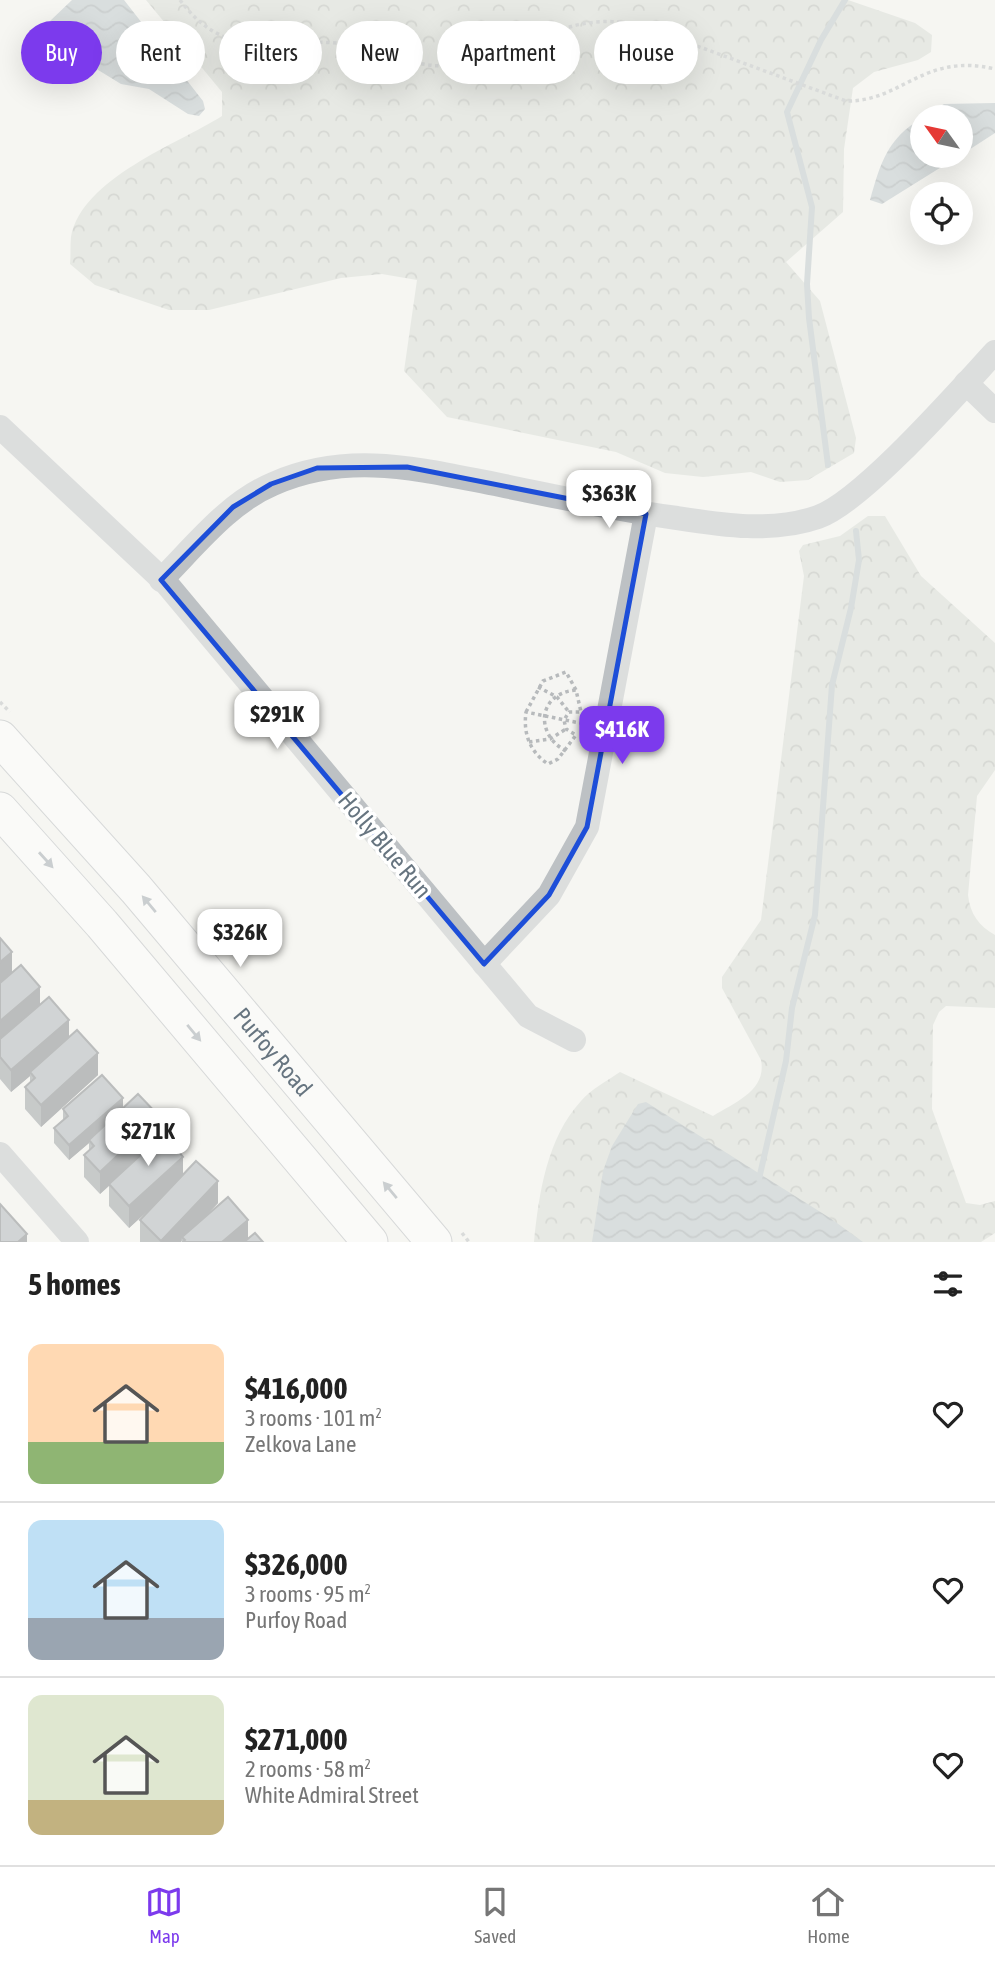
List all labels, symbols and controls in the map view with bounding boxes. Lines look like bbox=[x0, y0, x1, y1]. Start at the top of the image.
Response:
chip: Buy bbox=[21, 21, 102, 84]
chip: Rent bbox=[116, 21, 205, 84]
chip: Filters bbox=[219, 21, 322, 84]
chip: New bbox=[336, 21, 423, 84]
chip: Apartment bbox=[437, 21, 580, 84]
chip: House bbox=[594, 21, 698, 84]
north arrow bbox=[910, 105, 973, 168]
map controls bbox=[910, 105, 973, 245]
button: locate bbox=[910, 182, 973, 245]
pin: $363K bbox=[560, 470, 658, 530]
text: $363K bbox=[582, 480, 636, 506]
pin: $291K bbox=[228, 692, 326, 751]
text: $291K bbox=[250, 701, 304, 727]
pin: $416K bbox=[573, 706, 671, 766]
text: $416K bbox=[595, 716, 649, 742]
street label: Holly Blue Run bbox=[333, 787, 437, 903]
one-way arrow bbox=[38, 851, 54, 869]
one-way arrow bbox=[142, 895, 157, 912]
pin: $326K bbox=[191, 909, 289, 969]
text: $326K bbox=[213, 919, 267, 945]
street label: Purfoy Road bbox=[228, 1002, 318, 1101]
one-way arrow bbox=[186, 1024, 202, 1042]
pin: $271K bbox=[99, 1108, 197, 1168]
text: $271K bbox=[121, 1118, 175, 1144]
one-way arrow bbox=[382, 1181, 398, 1199]
icon: filters bbox=[929, 1265, 967, 1303]
text: 5 homes bbox=[28, 1267, 121, 1301]
text: $416,000 bbox=[245, 1371, 348, 1405]
icon: home bbox=[84, 1372, 168, 1456]
icon: heart bbox=[929, 1395, 967, 1433]
text: 3 rooms · 101 m² bbox=[245, 1405, 382, 1431]
text: Zelkova Lane bbox=[245, 1431, 356, 1457]
text: $326,000 bbox=[245, 1547, 348, 1581]
icon: home bbox=[84, 1548, 168, 1632]
icon: heart bbox=[929, 1571, 967, 1609]
text: 3 rooms · 95 m² bbox=[245, 1581, 371, 1607]
text: Purfoy Road bbox=[245, 1607, 347, 1633]
text: $271,000 bbox=[245, 1722, 348, 1756]
icon: home bbox=[84, 1723, 168, 1807]
icon: heart bbox=[929, 1746, 967, 1784]
text: 2 rooms · 58 m² bbox=[245, 1756, 371, 1782]
text: White Admiral Street bbox=[245, 1782, 419, 1808]
tab: Map bbox=[145, 1883, 183, 1947]
tab: Saved bbox=[474, 1883, 516, 1947]
tab: Home bbox=[807, 1883, 850, 1947]

